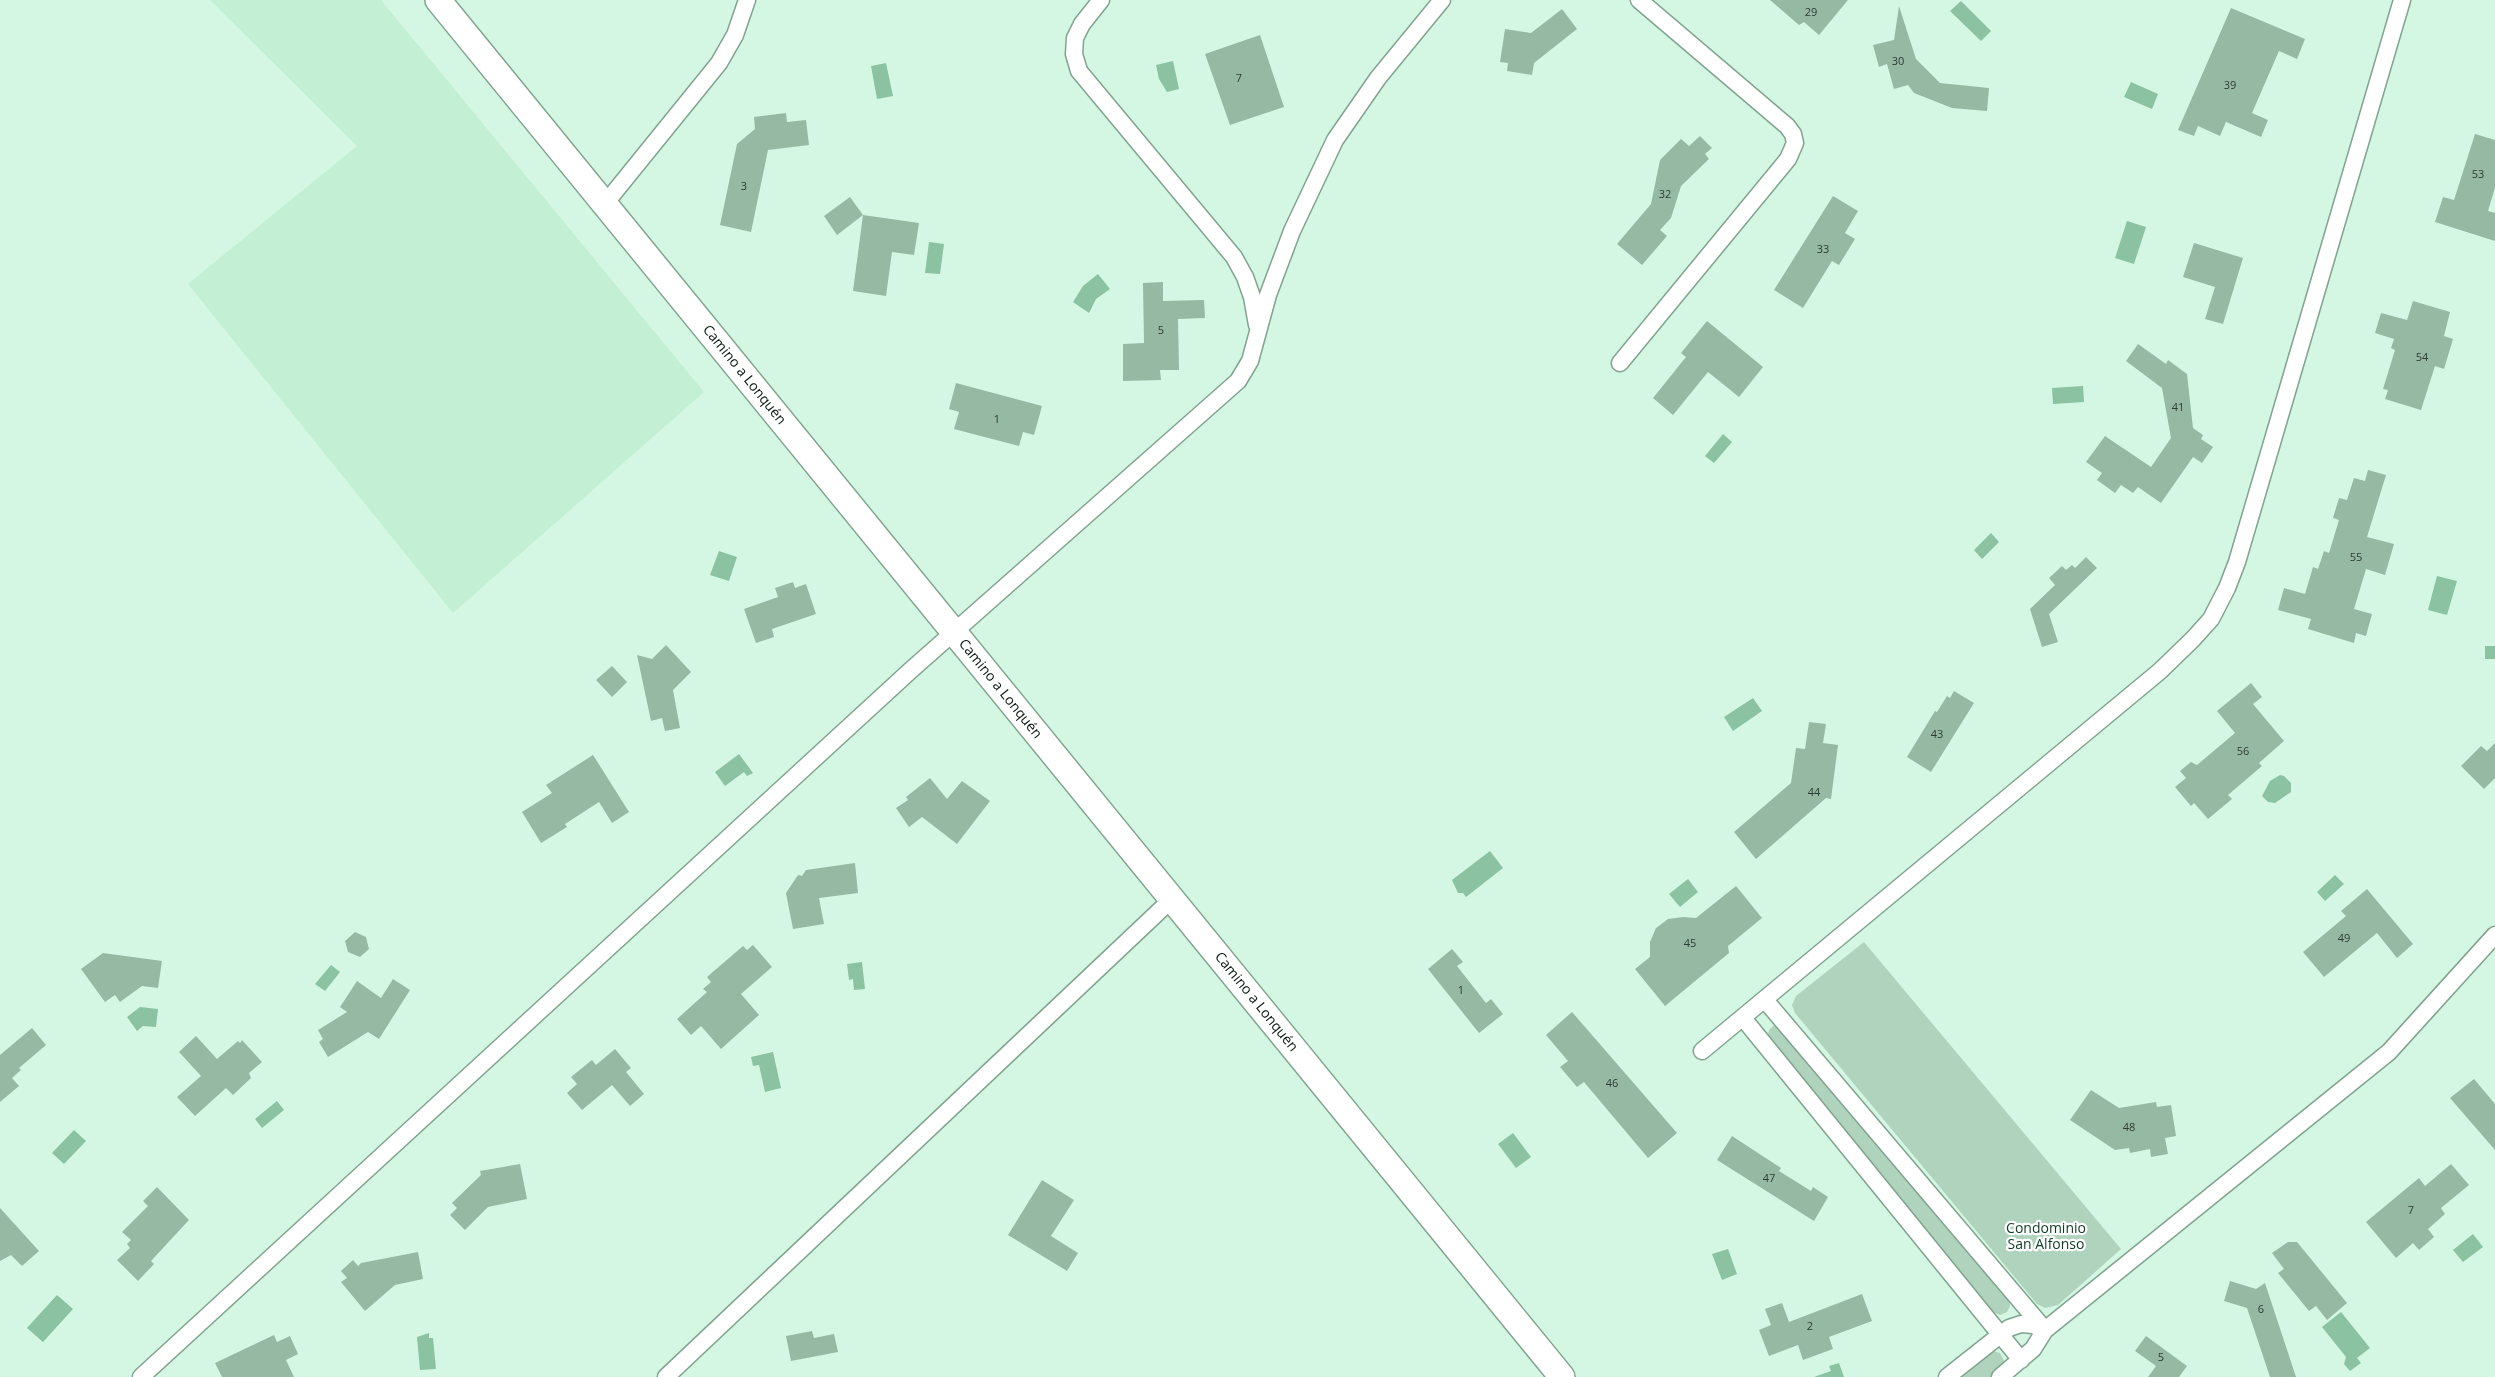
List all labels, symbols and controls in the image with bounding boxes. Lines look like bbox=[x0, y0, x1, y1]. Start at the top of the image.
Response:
house number: 29 bbox=[1805, 6, 1817, 20]
house number: 30 bbox=[1892, 55, 1904, 69]
house number: 7 bbox=[1236, 72, 1242, 86]
house number: 39 bbox=[2224, 79, 2236, 93]
house number: 53 bbox=[2472, 168, 2484, 182]
house number: 3 bbox=[741, 180, 747, 194]
house number: 32 bbox=[1659, 188, 1671, 202]
house number: 33 bbox=[1817, 243, 1829, 257]
street label: Camino a Lonquén bbox=[699, 322, 789, 428]
house number: 5 bbox=[1158, 324, 1164, 338]
house number: 54 bbox=[2416, 351, 2428, 365]
house number: 41 bbox=[2172, 401, 2184, 415]
house number: 1 bbox=[994, 413, 1000, 427]
house number: 55 bbox=[2350, 551, 2362, 565]
street label: Camino a Lonquén bbox=[955, 636, 1045, 742]
house number: 43 bbox=[1931, 728, 1943, 742]
house number: 56 bbox=[2237, 745, 2249, 759]
house number: 44 bbox=[1808, 786, 1820, 800]
house number: 49 bbox=[2338, 932, 2350, 946]
house number: 45 bbox=[1684, 937, 1696, 951]
street label: Camino a Lonquén bbox=[1211, 949, 1301, 1055]
house number: 1 bbox=[1458, 984, 1464, 998]
house number: 46 bbox=[1606, 1077, 1618, 1091]
house number: 48 bbox=[2123, 1121, 2135, 1135]
house number: 47 bbox=[1763, 1172, 1775, 1186]
house number: 7 bbox=[2408, 1204, 2414, 1218]
park label: Condominio San Alfonso bbox=[2006, 1221, 2086, 1254]
house number: 6 bbox=[2258, 1303, 2264, 1317]
house number: 2 bbox=[1807, 1320, 1813, 1334]
house number: 5 bbox=[2158, 1351, 2164, 1365]

